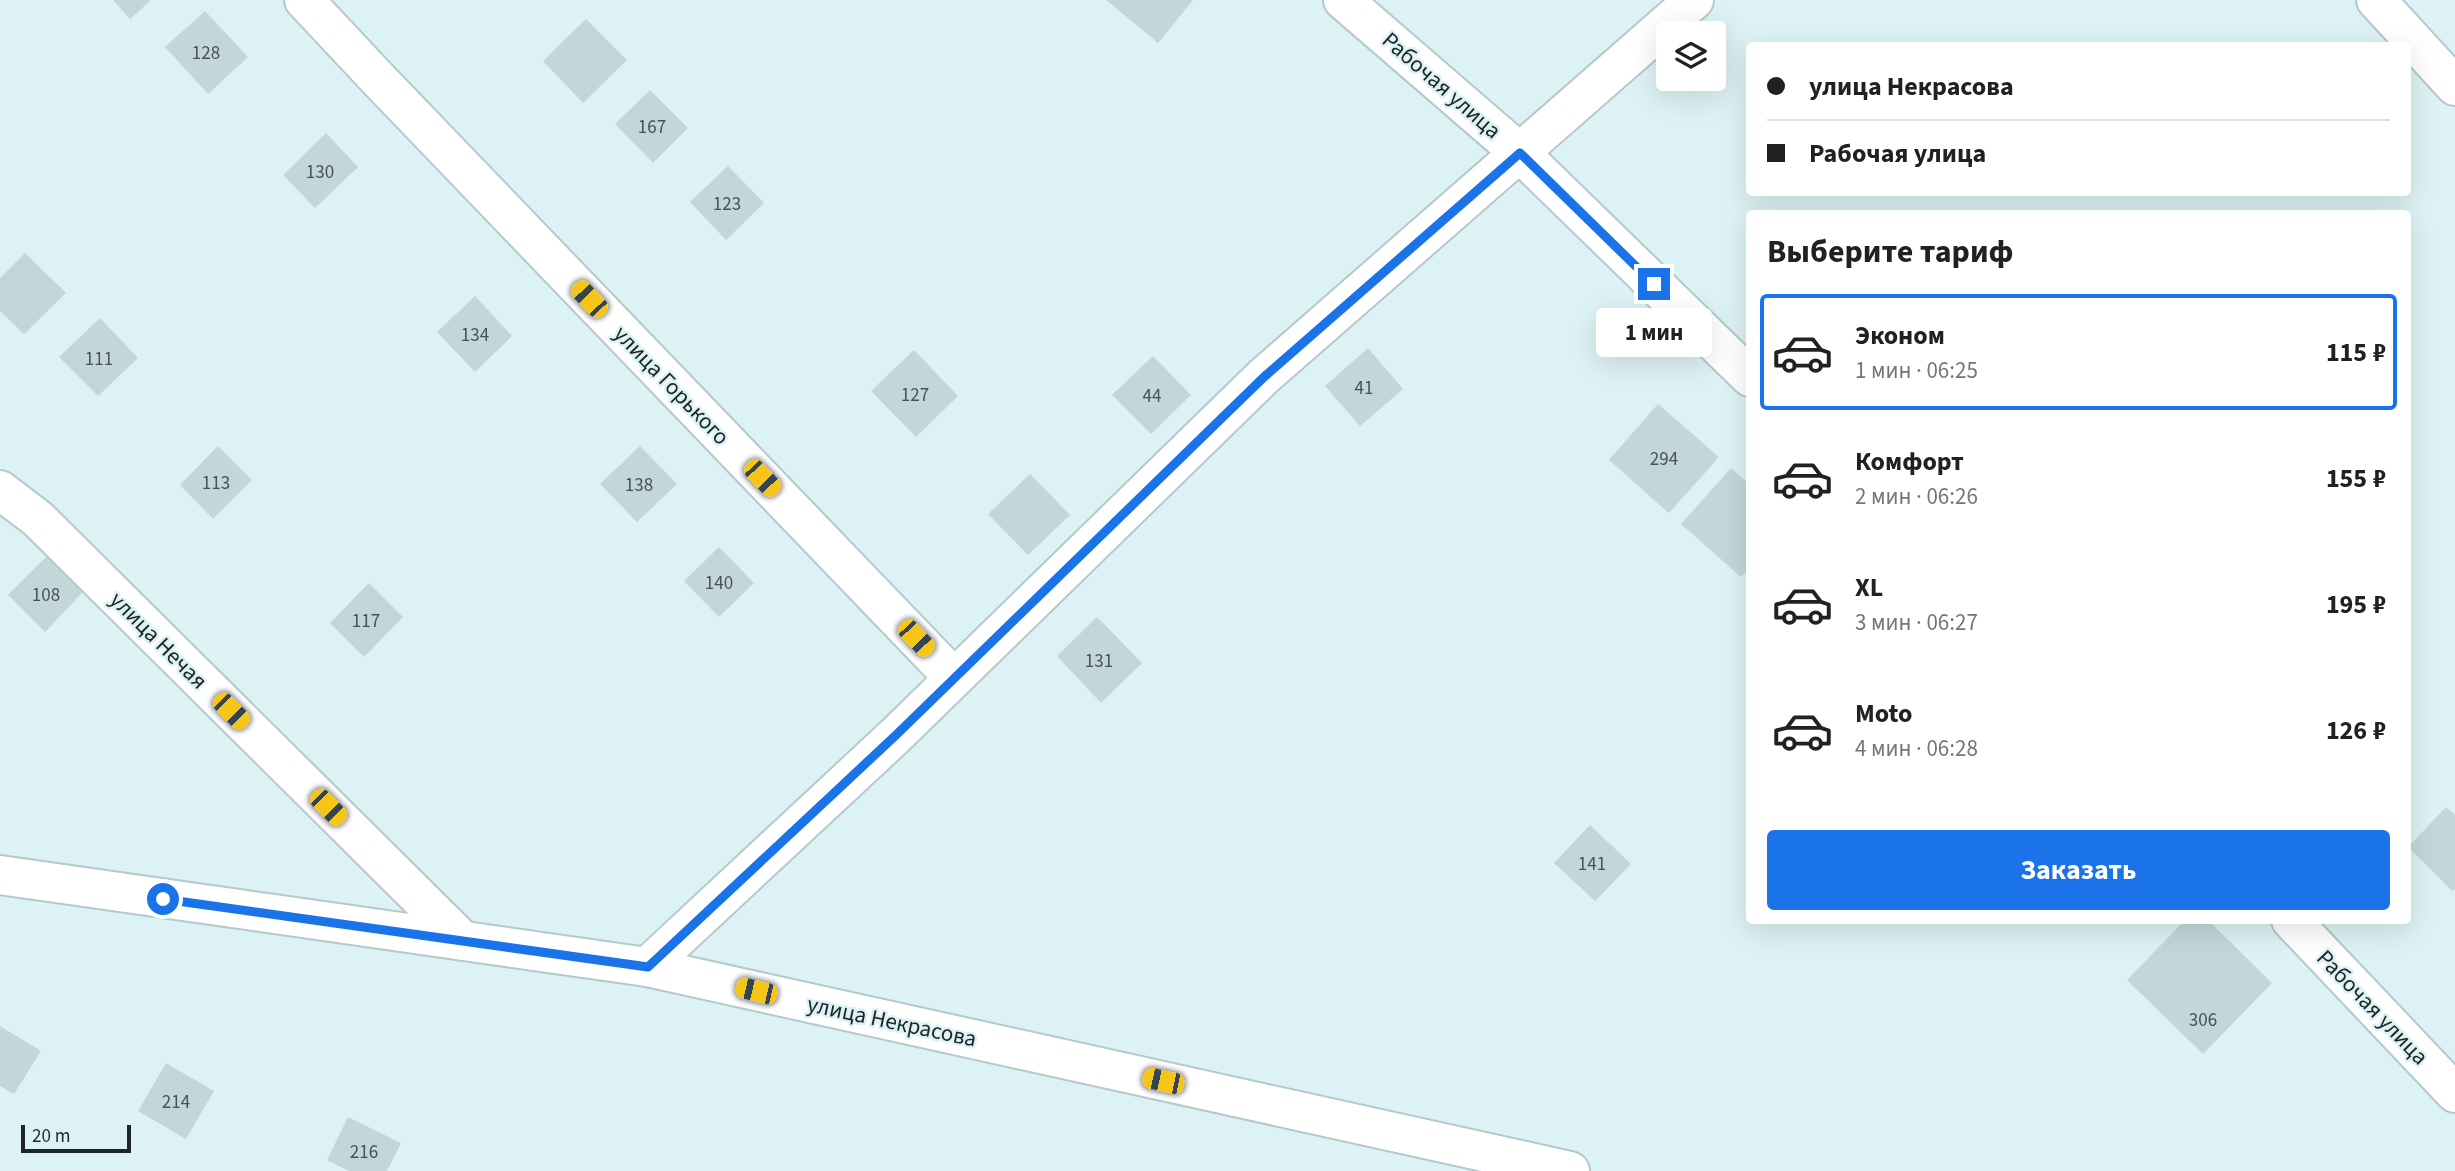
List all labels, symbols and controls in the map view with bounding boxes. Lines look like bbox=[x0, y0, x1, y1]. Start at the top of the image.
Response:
map controls bbox=[1656, 21, 1726, 91]
button: layers bbox=[1656, 21, 1726, 91]
street label: Рабочая улица bbox=[1375, 24, 1509, 147]
house number: 128 bbox=[192, 40, 220, 67]
text: улица Некрасова bbox=[1809, 68, 2014, 105]
house number: 167 bbox=[638, 114, 666, 141]
text: Рабочая улица bbox=[1809, 135, 1986, 172]
house number: 130 bbox=[306, 159, 334, 186]
house number: 123 bbox=[713, 191, 741, 218]
text: Выберите тариф bbox=[1767, 229, 2014, 275]
route end bbox=[1638, 268, 1670, 300]
car bbox=[567, 277, 612, 321]
callout: 1 мин bbox=[1596, 308, 1712, 358]
text: 1 мин bbox=[1625, 316, 1683, 349]
text: Эконом bbox=[1855, 317, 1945, 354]
street label: улица Горького bbox=[606, 318, 737, 453]
icon: car bbox=[1771, 321, 1834, 384]
house number: 134 bbox=[461, 322, 489, 349]
text: 115 ₽ bbox=[2326, 334, 2386, 371]
house number: 111 bbox=[85, 346, 113, 373]
text: 1 мин · 06:25 bbox=[1855, 354, 1978, 387]
house number: 41 bbox=[1355, 375, 1373, 402]
house number: 127 bbox=[901, 382, 929, 409]
house number: 44 bbox=[1143, 383, 1161, 410]
text: Комфорт bbox=[1855, 443, 1964, 480]
house number: 294 bbox=[1650, 446, 1678, 473]
icon: car bbox=[1771, 447, 1834, 510]
car bbox=[740, 456, 785, 500]
text: 155 ₽ bbox=[2326, 460, 2386, 497]
house number: 113 bbox=[202, 470, 230, 497]
house number: 138 bbox=[625, 472, 653, 499]
text: 2 мин · 06:26 bbox=[1855, 480, 1978, 513]
text: XL bbox=[1855, 569, 1883, 606]
house number: 140 bbox=[705, 570, 733, 597]
icon: car bbox=[1771, 573, 1834, 636]
house number: 108 bbox=[32, 582, 60, 609]
street label: улица Нечая bbox=[102, 584, 215, 697]
text: 195 ₽ bbox=[2326, 586, 2386, 623]
text: 3 мин · 06:27 bbox=[1855, 606, 1978, 639]
house number: 117 bbox=[352, 608, 380, 635]
car bbox=[894, 616, 939, 660]
house number: 131 bbox=[1085, 648, 1113, 675]
car bbox=[209, 689, 254, 733]
text: Moto bbox=[1855, 695, 1912, 732]
icon: car bbox=[1771, 699, 1834, 762]
text: 126 ₽ bbox=[2326, 712, 2386, 749]
text: 4 мин · 06:28 bbox=[1855, 732, 1978, 765]
car bbox=[306, 785, 351, 829]
button: Заказать bbox=[1767, 830, 2390, 910]
house number: 141 bbox=[1578, 851, 1606, 878]
route start bbox=[147, 883, 179, 915]
street label: Рабочая улица bbox=[2309, 942, 2436, 1072]
car bbox=[734, 976, 779, 1006]
street label: улица Некрасова bbox=[804, 987, 980, 1056]
house number: 306 bbox=[2189, 1007, 2217, 1034]
car bbox=[1141, 1066, 1186, 1096]
house number: 214 bbox=[162, 1089, 190, 1116]
scale bar bbox=[21, 1122, 131, 1154]
text: 20 m bbox=[32, 1123, 70, 1150]
house number: 216 bbox=[350, 1139, 378, 1166]

